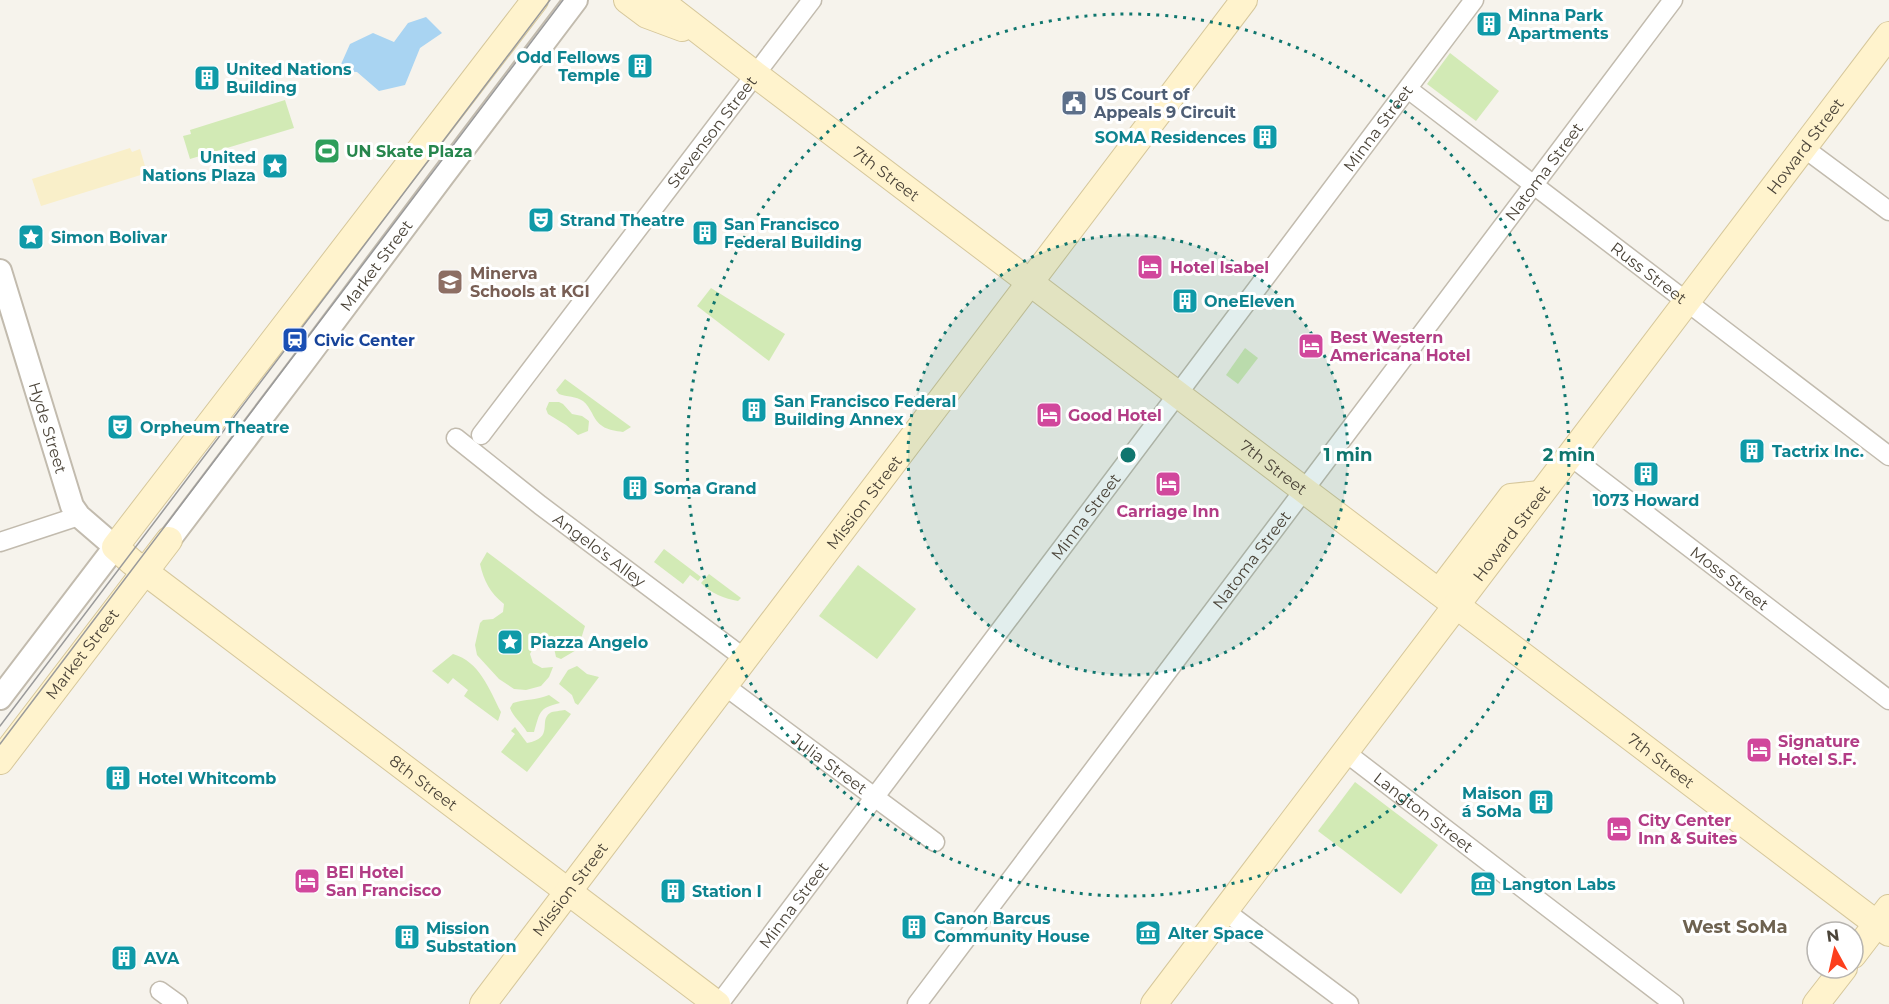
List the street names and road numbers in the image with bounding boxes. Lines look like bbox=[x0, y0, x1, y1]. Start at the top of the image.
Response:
street label: Stevenson Street bbox=[663, 72, 761, 192]
street label: Minna Street bbox=[1339, 81, 1417, 175]
street label: Howard Street bbox=[1763, 94, 1848, 198]
street label: Natoma Street bbox=[1501, 119, 1587, 225]
street label: 7th Street bbox=[849, 143, 924, 206]
street label: Market Street bbox=[336, 216, 417, 315]
street label: Russ Street bbox=[1607, 238, 1691, 309]
street label: Hyde Street bbox=[25, 380, 71, 476]
street label: 7th Street bbox=[1236, 436, 1311, 499]
street label: Mission Street bbox=[823, 451, 906, 553]
street label: Minna Street bbox=[1047, 469, 1125, 564]
street label: Howard Street bbox=[1469, 481, 1554, 585]
street label: Natoma Street bbox=[1209, 507, 1295, 613]
street label: Angelo's Alley bbox=[549, 509, 650, 591]
street label: Moss Street bbox=[1686, 543, 1773, 615]
street label: Market Street bbox=[42, 605, 123, 703]
street label: Julia Street bbox=[787, 729, 871, 799]
street label: 7th Street bbox=[1624, 729, 1699, 793]
street label: 8th Street bbox=[386, 751, 462, 815]
street label: Langton Street bbox=[1370, 768, 1477, 857]
street label: Mission Street bbox=[529, 838, 612, 940]
street label: Minna Street bbox=[755, 858, 833, 952]

